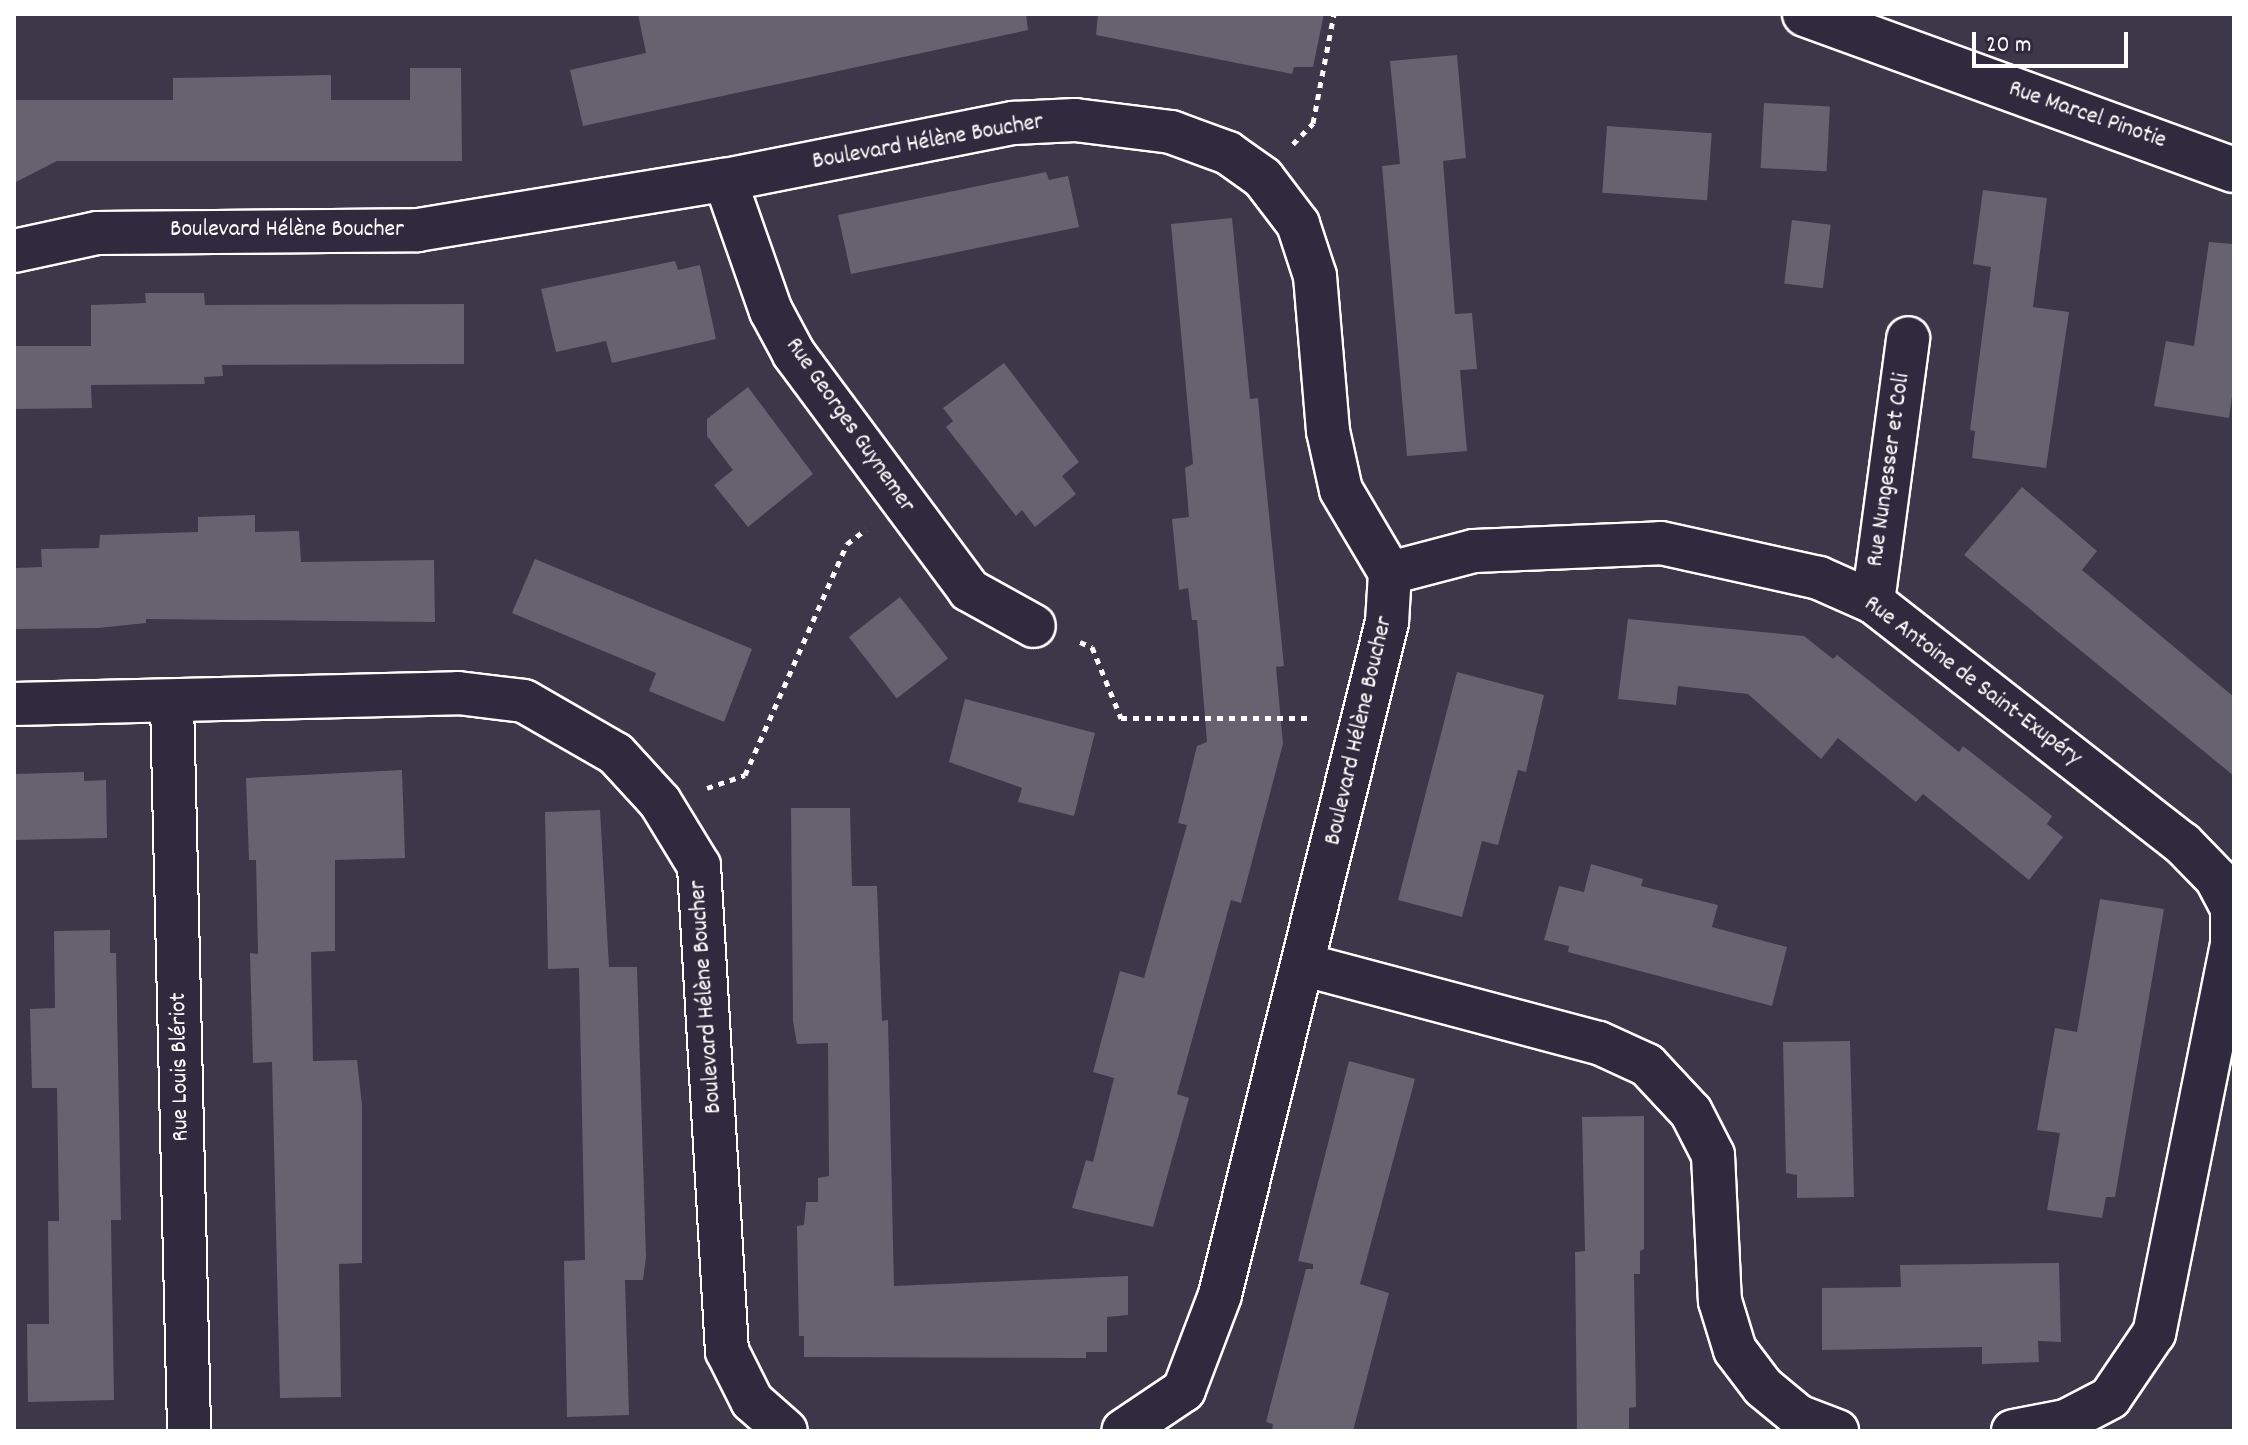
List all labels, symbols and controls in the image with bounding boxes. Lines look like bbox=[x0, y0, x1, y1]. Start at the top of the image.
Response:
scale bar bbox=[1976, 16, 2132, 66]
text: 20 m bbox=[1986, 29, 2032, 63]
street label: Rue Marcel Pinotie bbox=[2004, 76, 2170, 156]
street label: Boulevard Hélène Boucher bbox=[810, 109, 1046, 177]
street label: Boulevard Hélène Boucher bbox=[170, 217, 404, 245]
street label: Rue Georges Guynemer bbox=[778, 333, 920, 519]
street label: Rue Nungesser et Coli bbox=[1862, 371, 1918, 569]
street label: Rue Antoine de Saint-Exupéry bbox=[1857, 591, 2087, 773]
street label: Boulevard Hélène Boucher bbox=[1320, 614, 1400, 848]
street label: Boulevard Hélène Boucher bbox=[684, 879, 730, 1115]
street label: Rue Louis Blériot bbox=[165, 992, 197, 1142]

